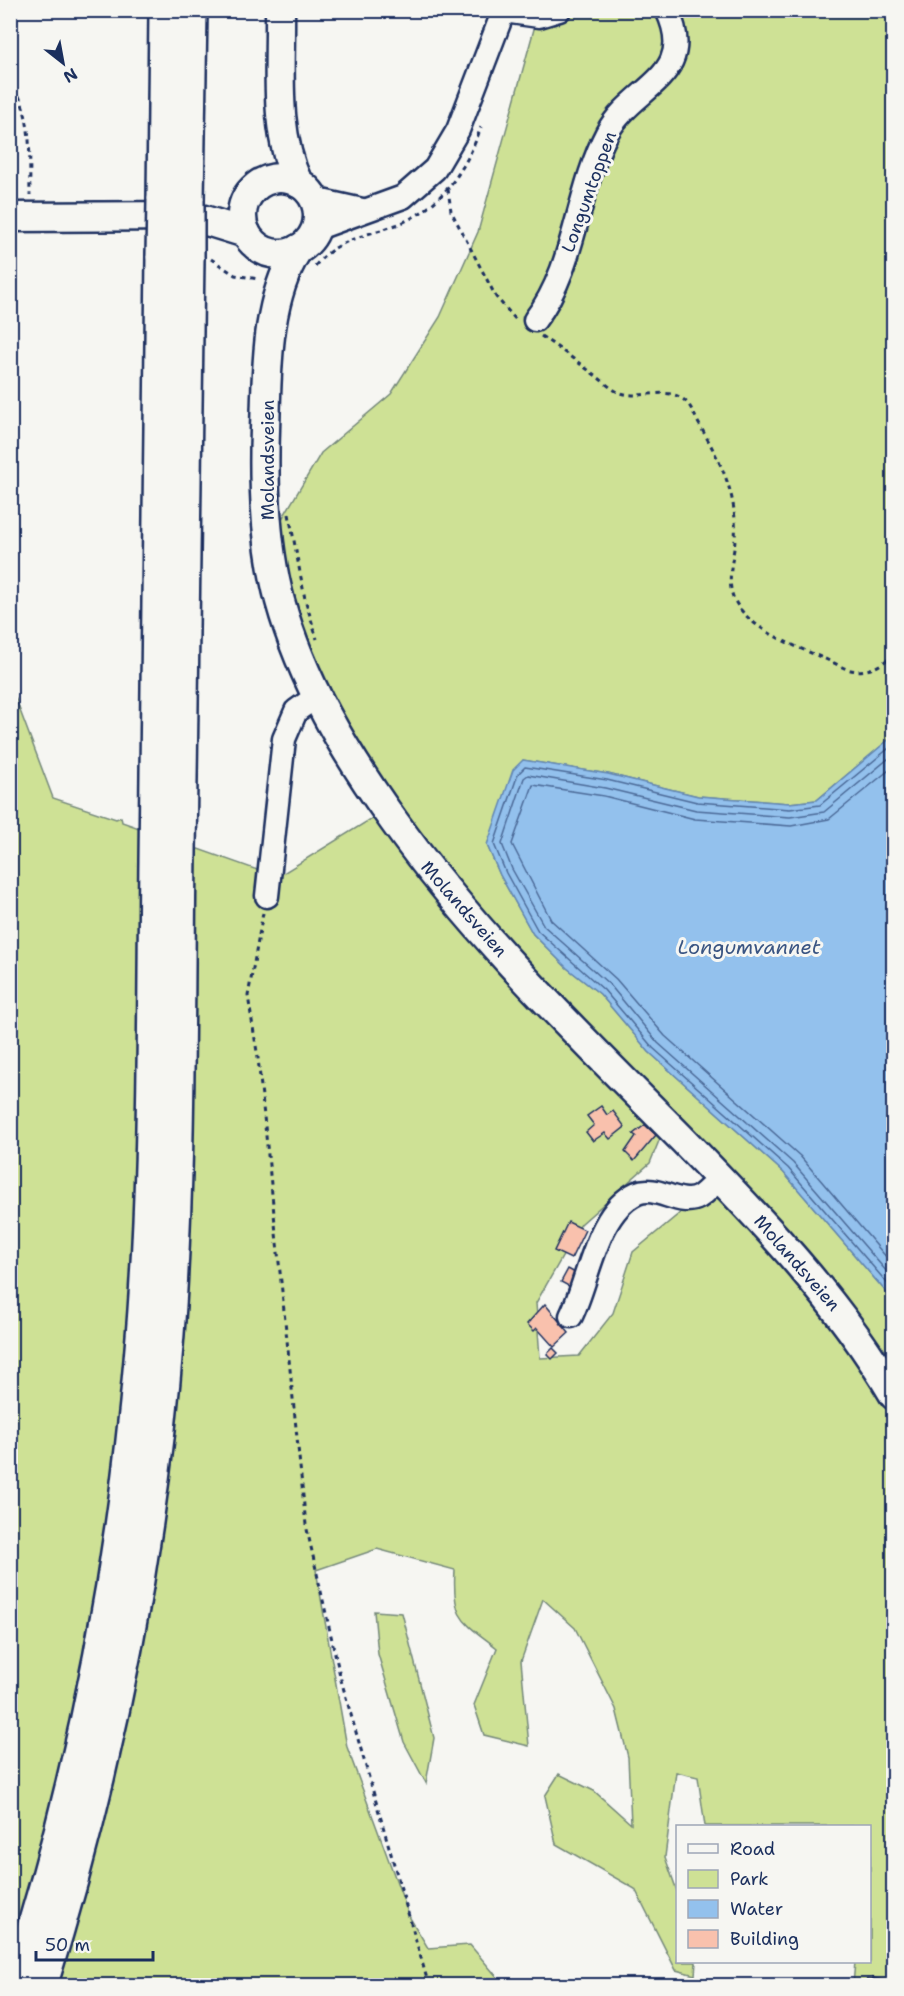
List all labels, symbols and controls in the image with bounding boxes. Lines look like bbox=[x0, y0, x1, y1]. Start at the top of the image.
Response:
north arrow bbox=[33, 33, 93, 93]
text: N bbox=[60, 63, 81, 88]
street label: Longumtoppen bbox=[556, 128, 622, 256]
street label: Molandsveien bbox=[256, 400, 280, 520]
street label: Molandsveien bbox=[415, 856, 513, 962]
water label: Longumvannet bbox=[678, 934, 821, 960]
street label: Molandsveien bbox=[748, 1210, 846, 1316]
legend bbox=[676, 1825, 871, 1963]
text: Road bbox=[730, 1837, 775, 1861]
text: Park bbox=[730, 1867, 769, 1891]
text: Water bbox=[730, 1897, 783, 1921]
scale bar bbox=[36, 1924, 153, 1962]
text: Building bbox=[730, 1927, 799, 1951]
text: 50 m bbox=[45, 1933, 90, 1957]

